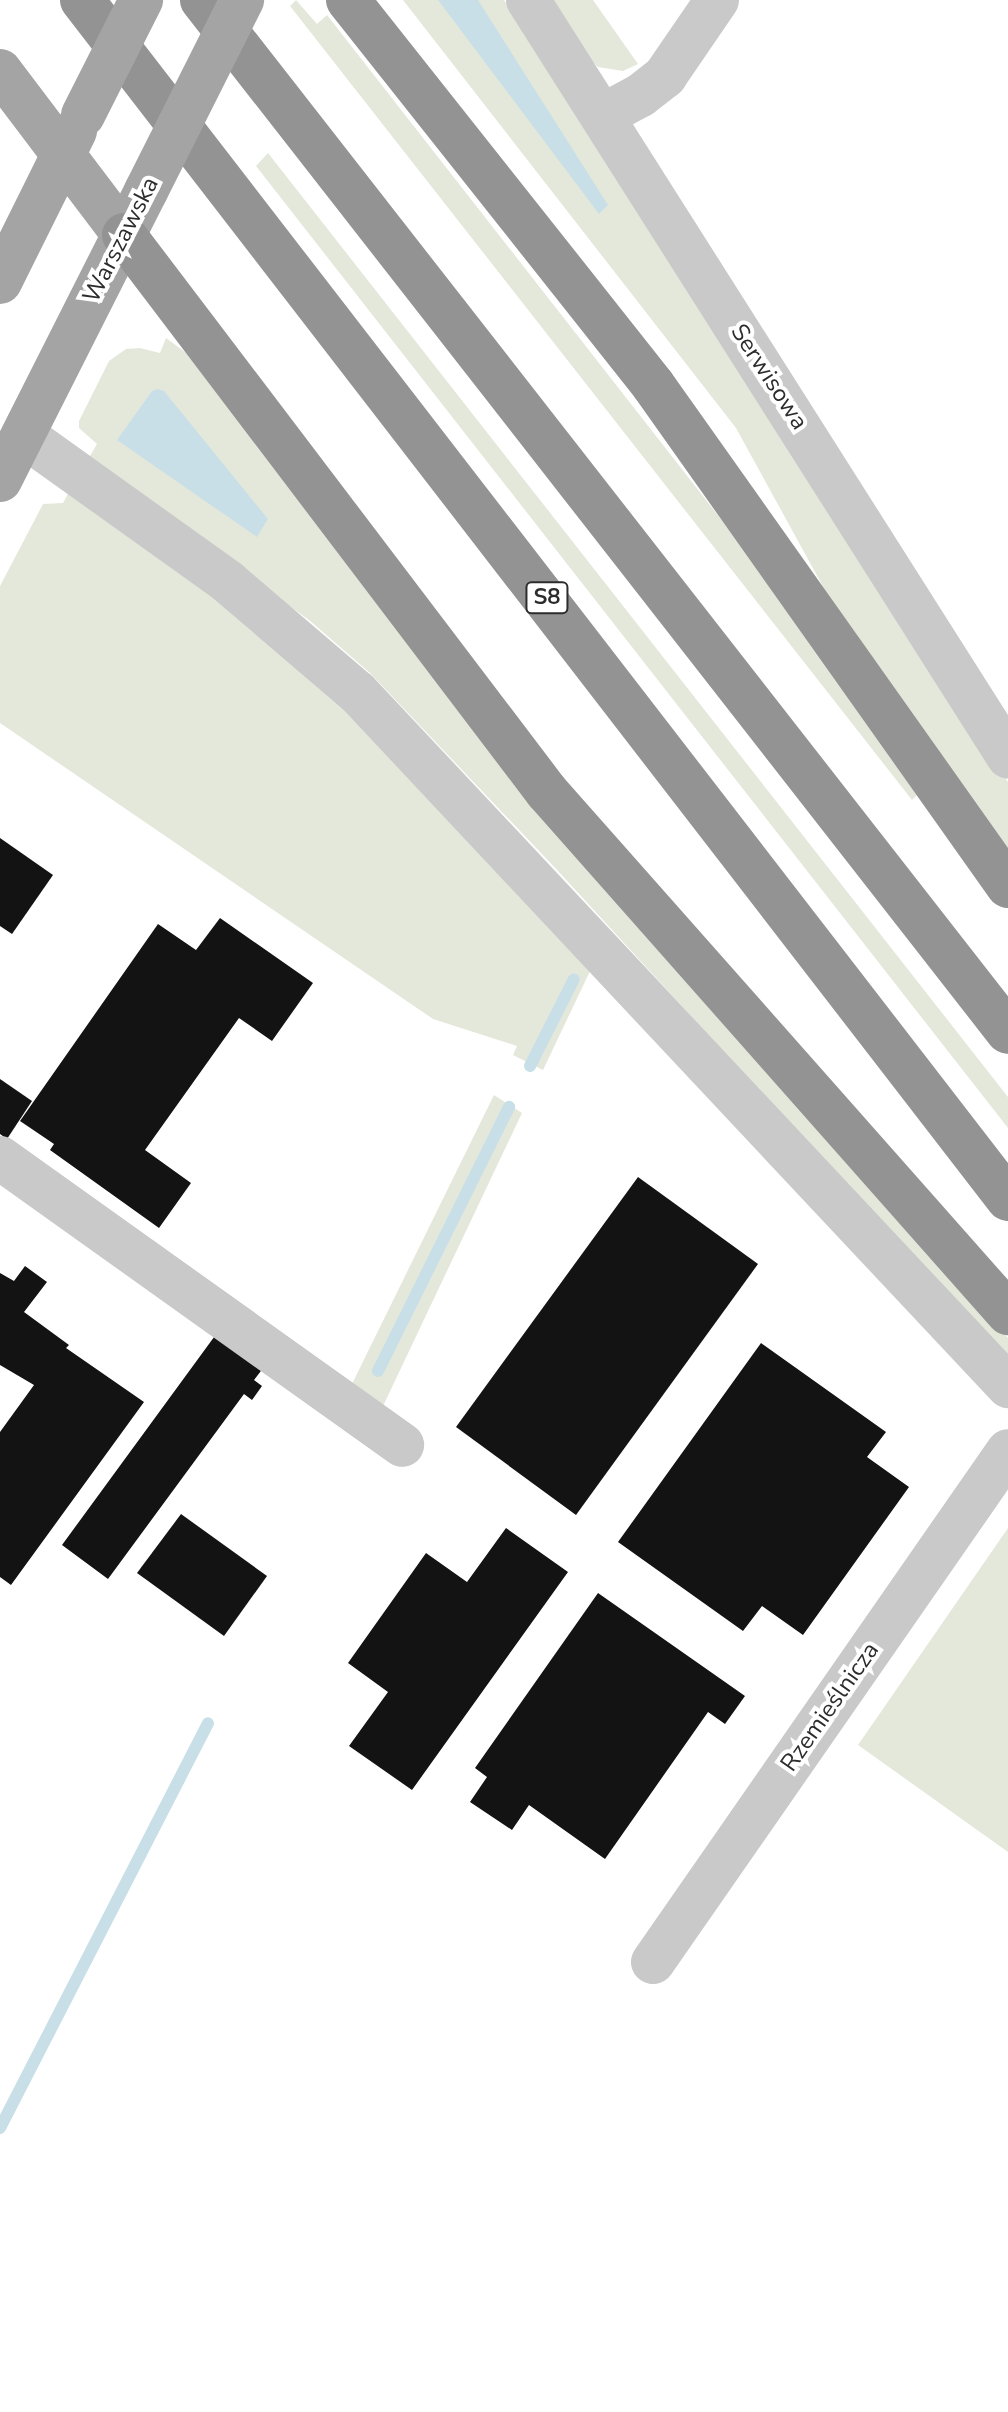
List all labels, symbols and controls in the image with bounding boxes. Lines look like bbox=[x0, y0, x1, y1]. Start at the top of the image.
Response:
street label: Warszawska bbox=[77, 172, 165, 308]
street label: Serwisowa bbox=[724, 319, 814, 435]
road number: S8 bbox=[525, 580, 569, 616]
street label: Rzemieślnicza bbox=[775, 1637, 885, 1777]

